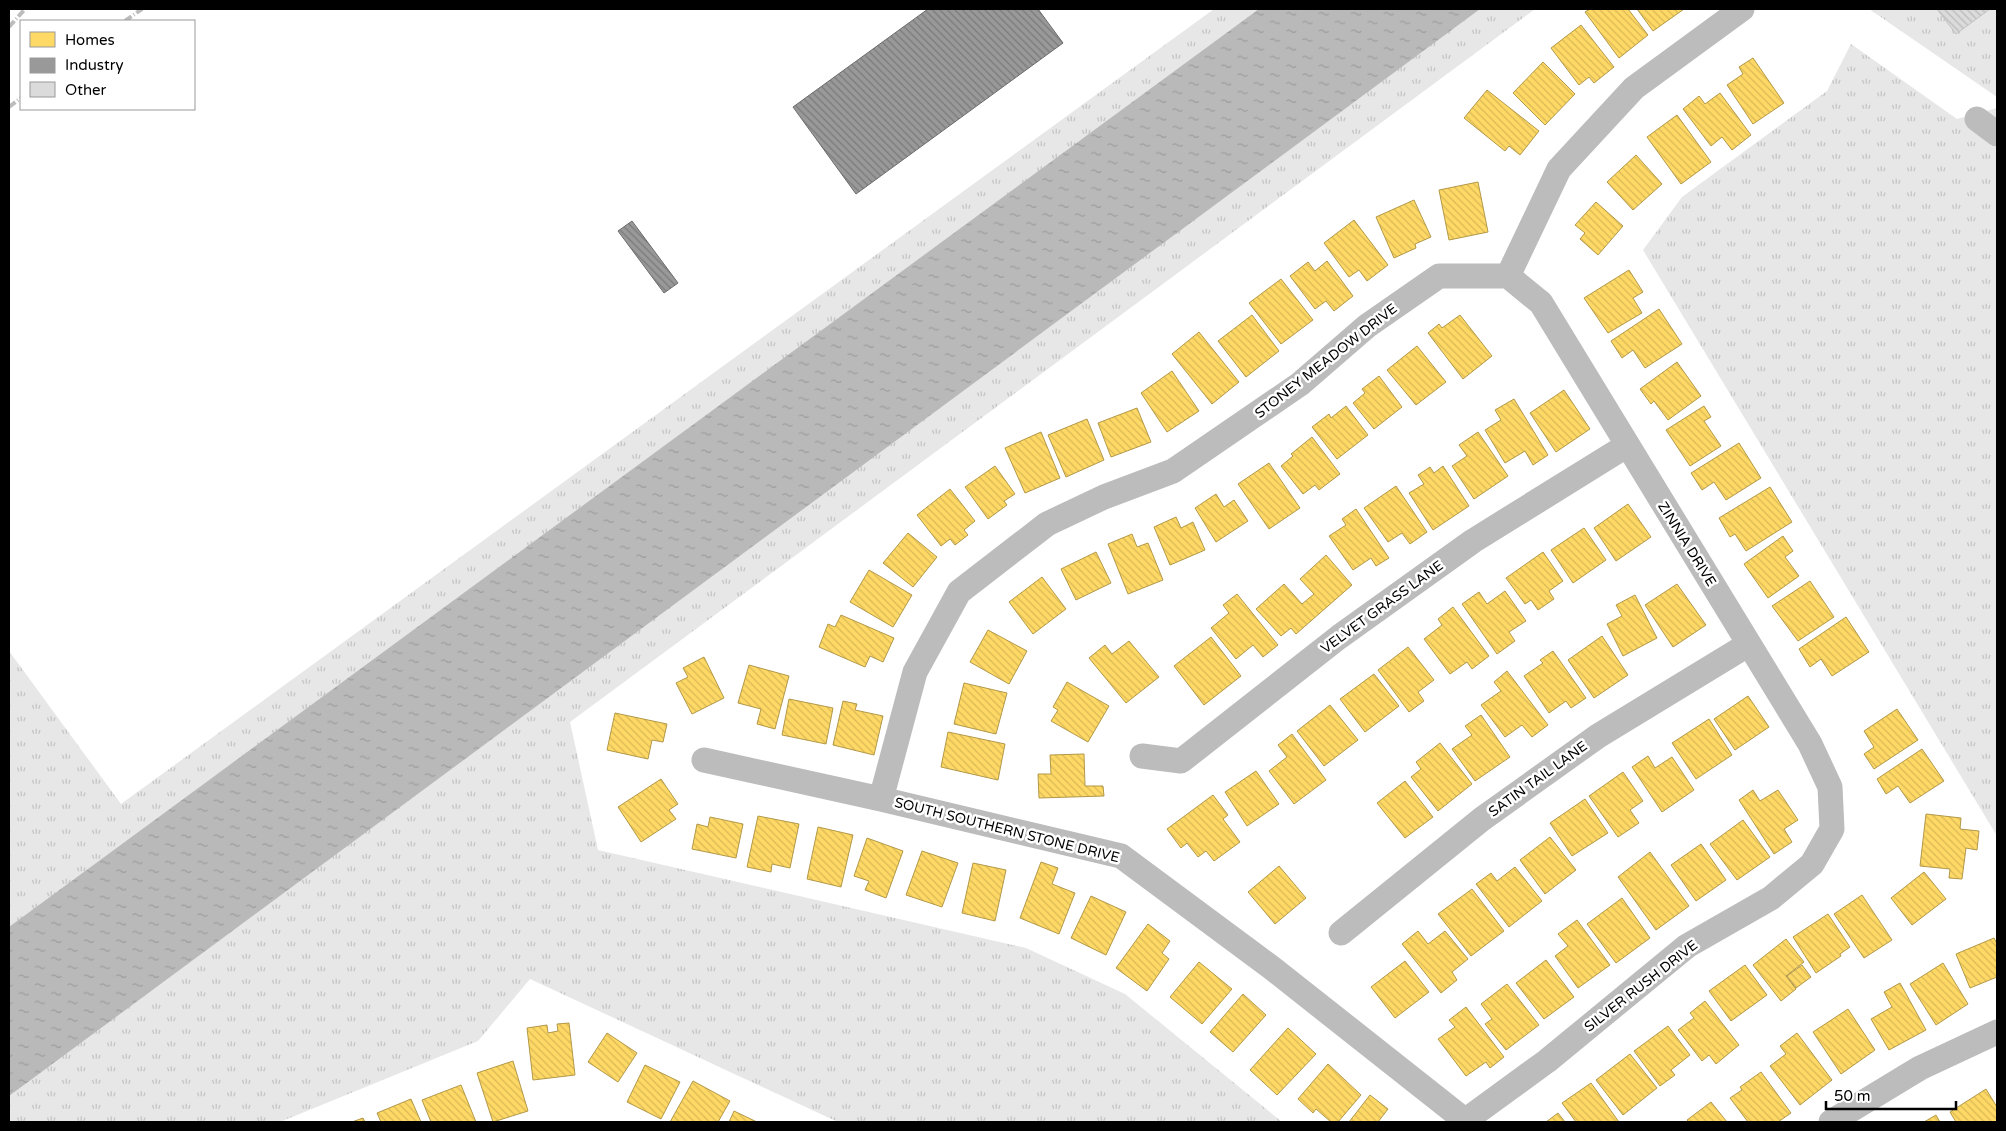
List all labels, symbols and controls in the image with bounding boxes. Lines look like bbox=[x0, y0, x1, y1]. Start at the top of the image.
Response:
legend bbox=[20, 20, 195, 110]
text: Homes bbox=[65, 31, 115, 49]
text: Industry bbox=[65, 56, 124, 74]
text: Other bbox=[65, 81, 107, 99]
street label: STONEY MEADOW DRIVE bbox=[1251, 300, 1401, 422]
street label: ZINNIA DRIVE bbox=[1654, 499, 1720, 590]
street label: VELVET GRASS LANE bbox=[1317, 557, 1447, 657]
street label: SATIN TAIL LANE bbox=[1485, 737, 1591, 820]
street label: SOUTH SOUTHERN STONE DRIVE bbox=[893, 794, 1121, 866]
street label: SILVER RUSH DRIVE bbox=[1581, 937, 1701, 1035]
scale bar bbox=[1826, 1078, 1956, 1110]
text: 50 m bbox=[1834, 1087, 1871, 1105]

